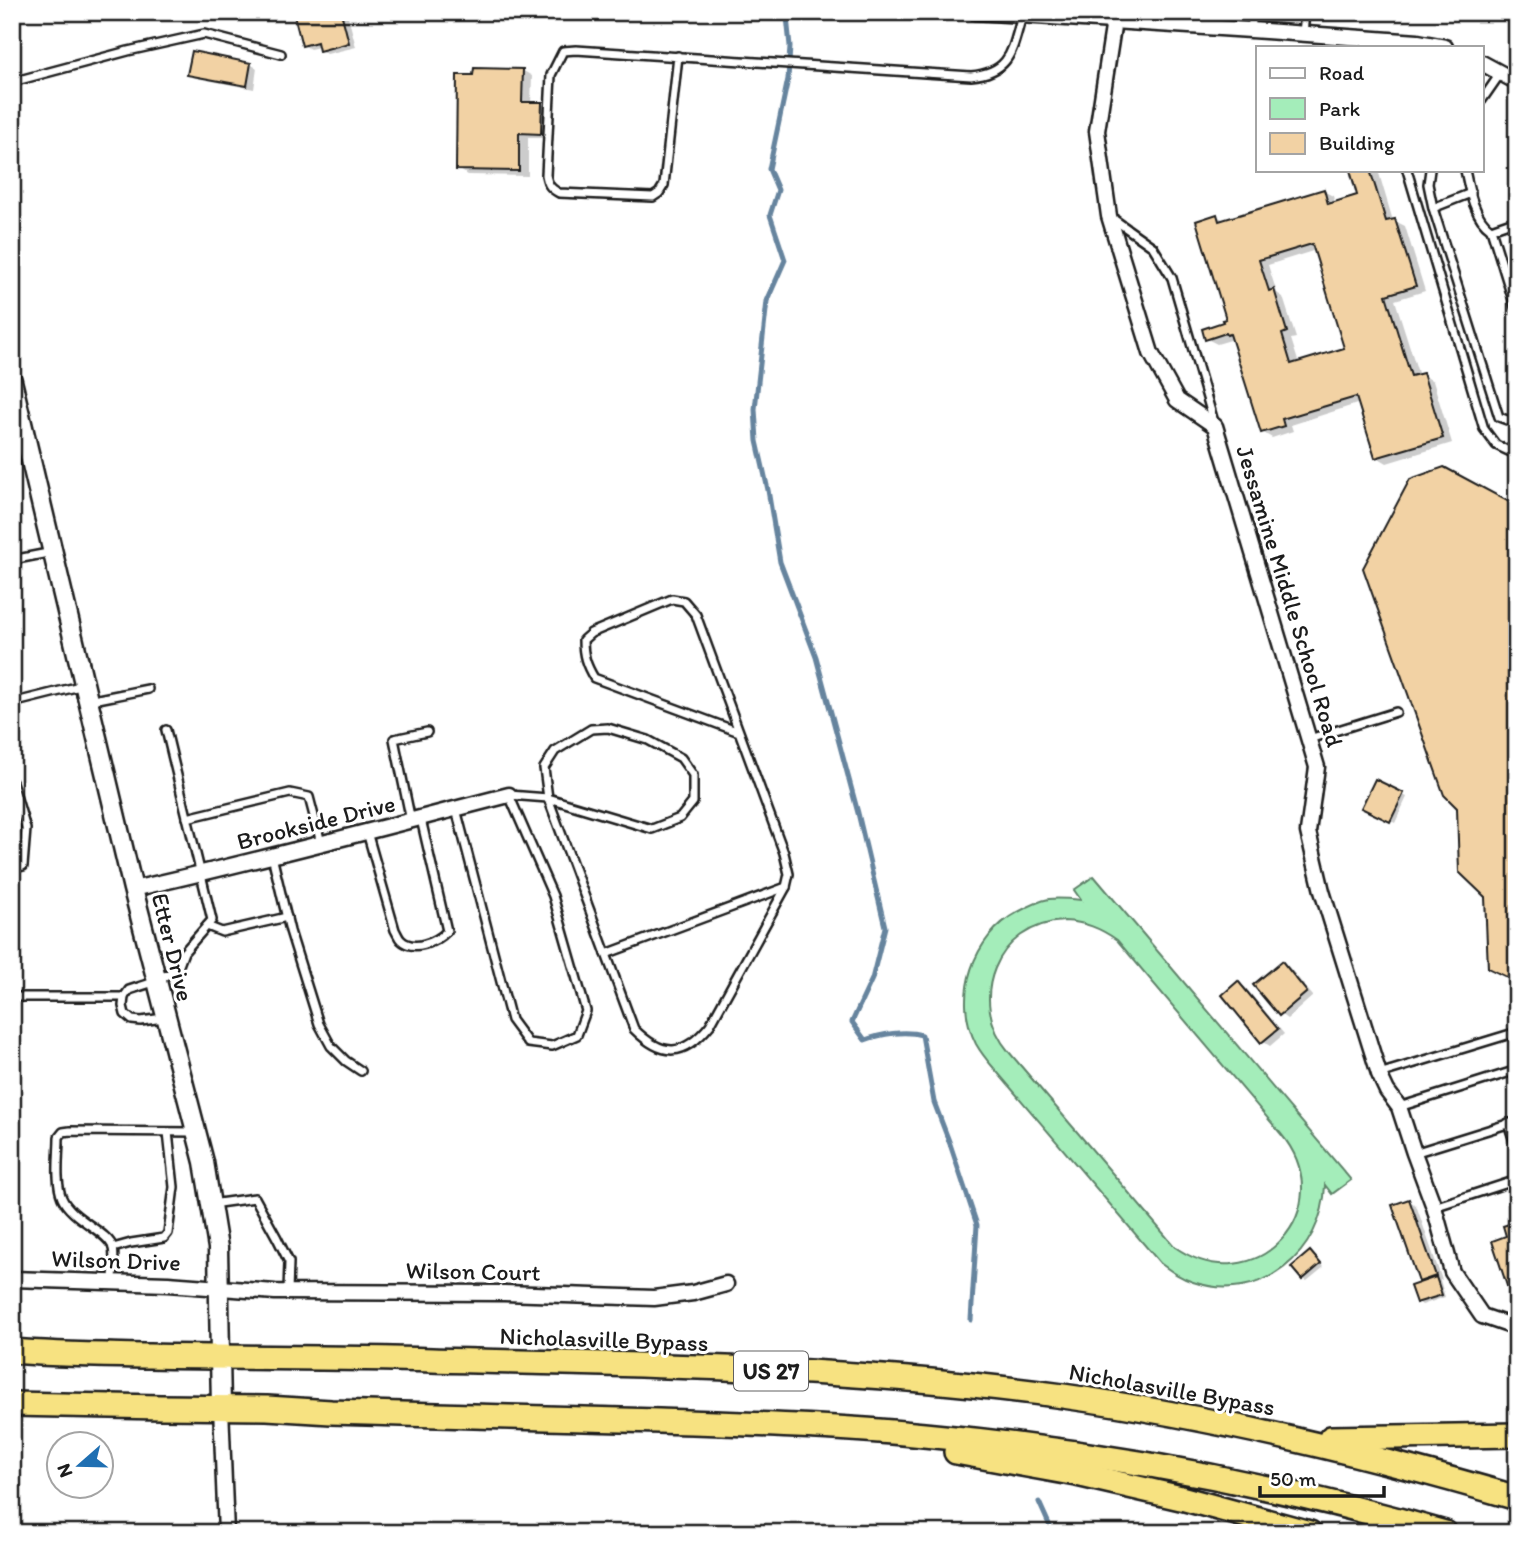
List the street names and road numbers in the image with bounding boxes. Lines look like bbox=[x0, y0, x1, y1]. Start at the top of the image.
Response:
street label: Jessamine Middle School Road bbox=[1230, 442, 1350, 750]
street label: Brookside Drive bbox=[234, 788, 398, 856]
street label: Etter Drive bbox=[146, 890, 200, 1004]
street label: Wilson Drive bbox=[51, 1243, 181, 1277]
street label: Wilson Court bbox=[405, 1255, 541, 1287]
street label: Nicholasville Bypass bbox=[499, 1321, 709, 1357]
road number: US 27 bbox=[734, 1352, 808, 1390]
street label: Nicholasville Bypass bbox=[1067, 1357, 1277, 1421]

